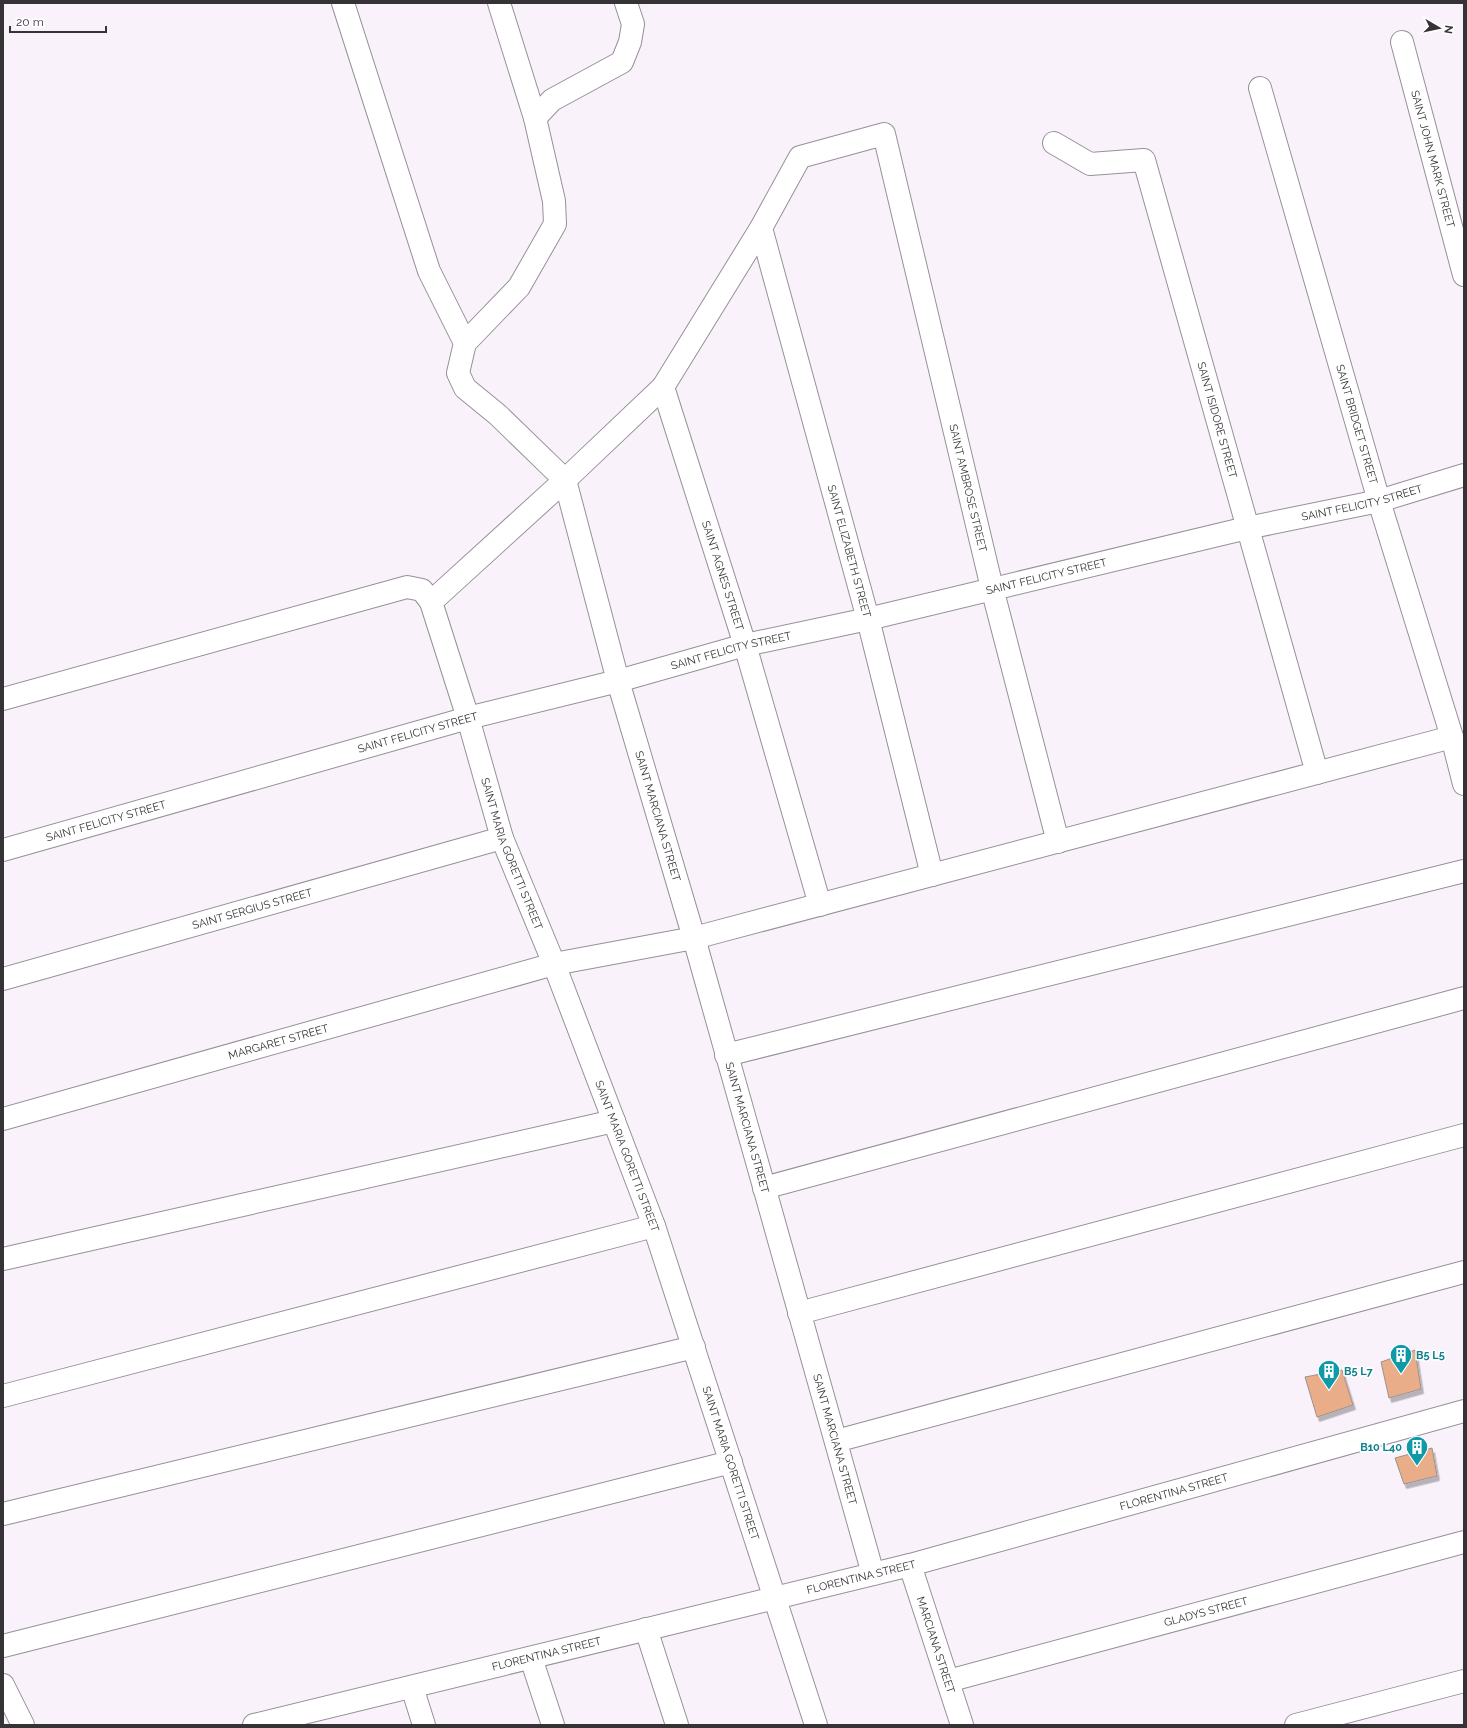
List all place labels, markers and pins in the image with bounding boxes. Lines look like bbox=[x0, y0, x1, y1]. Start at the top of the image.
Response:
building icon: B5 L5 bbox=[1388, 1342, 1414, 1375]
place label: B5 L5 bbox=[1416, 1349, 1445, 1362]
building icon: B5 L7 bbox=[1316, 1358, 1342, 1391]
place label: B5 L7 bbox=[1344, 1365, 1374, 1378]
building icon: B10 L40 bbox=[1404, 1434, 1430, 1467]
place label: B10 L40 bbox=[1360, 1441, 1402, 1454]

